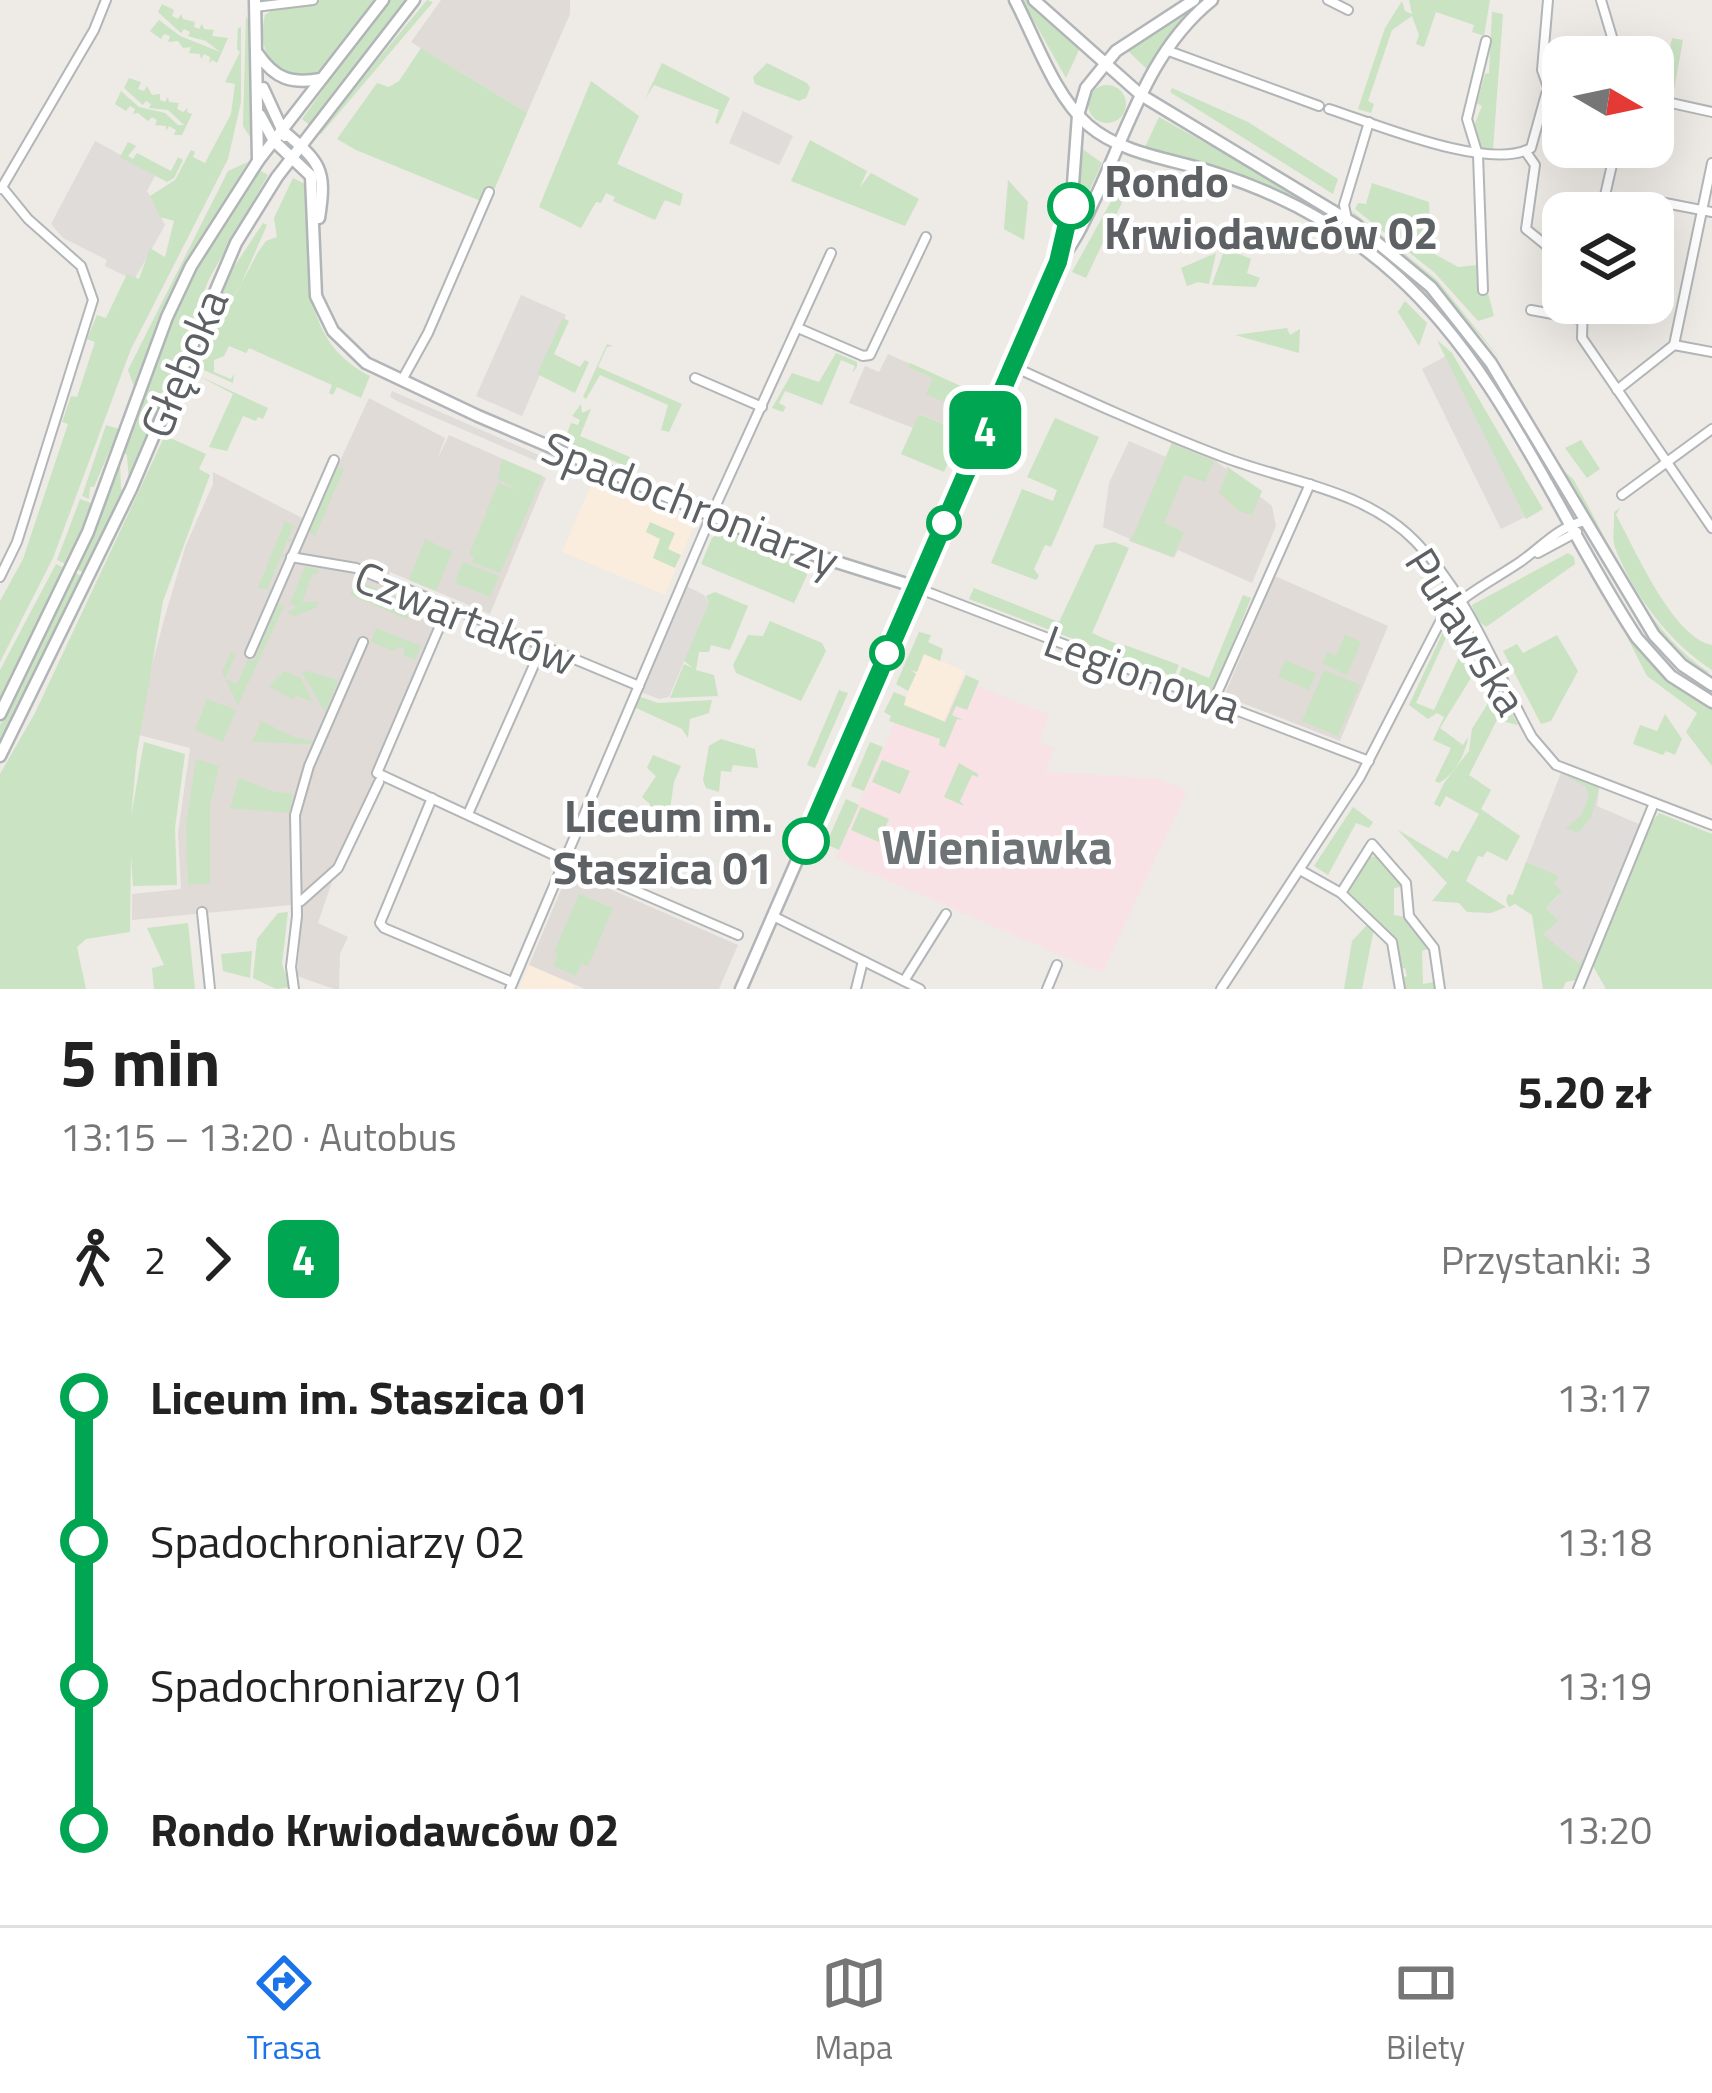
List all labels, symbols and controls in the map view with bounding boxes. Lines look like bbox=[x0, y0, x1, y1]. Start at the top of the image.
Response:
north arrow bbox=[1542, 36, 1674, 168]
map controls bbox=[1542, 36, 1674, 324]
place label: Rondo Krwiodawców 02 bbox=[1104, 146, 1439, 266]
marker: Rondo Krwiodawców 02 bbox=[1049, 184, 1093, 228]
button: layers bbox=[1542, 192, 1674, 324]
street label: Głęboka bbox=[121, 278, 245, 448]
line badge: 4 bbox=[946, 391, 1024, 469]
text: 4 bbox=[973, 398, 997, 462]
street label: Spadochroniarzy bbox=[532, 412, 850, 594]
unlabelled marker bbox=[928, 507, 960, 539]
street label: Puławska bbox=[1389, 534, 1545, 728]
street label: Czwartaków bbox=[345, 542, 587, 692]
street label: Legionowa bbox=[1035, 606, 1251, 740]
unlabelled marker bbox=[871, 637, 903, 669]
place label: Liceum im. Staszica 01 bbox=[553, 781, 773, 901]
district label: Wieniawka bbox=[881, 810, 1113, 883]
marker: Liceum im. Staszica 01 bbox=[784, 819, 828, 863]
text: 5 min bbox=[60, 1011, 220, 1112]
text: 5.20 zł bbox=[1517, 1057, 1652, 1125]
text: 13:15 – 13:20 · Autobus bbox=[60, 1107, 457, 1166]
icon: walk bbox=[60, 1226, 126, 1292]
icon: forward bbox=[184, 1226, 250, 1292]
text: 4 bbox=[292, 1227, 315, 1291]
text: 2 bbox=[144, 1230, 166, 1289]
text: Przystanki: 3 bbox=[1441, 1230, 1652, 1289]
text: Liceum im. Staszica 01 bbox=[150, 1363, 589, 1431]
text: 13:17 bbox=[1556, 1368, 1652, 1427]
text: Spadochroniarzy 02 bbox=[150, 1507, 526, 1575]
text: 13:18 bbox=[1556, 1512, 1652, 1571]
text: Spadochroniarzy 01 bbox=[150, 1651, 526, 1719]
text: 13:19 bbox=[1556, 1656, 1652, 1715]
text: Rondo Krwiodawców 02 bbox=[150, 1795, 619, 1863]
text: 13:20 bbox=[1556, 1800, 1652, 1859]
tab: Trasa bbox=[247, 1950, 321, 2072]
tab: Mapa bbox=[814, 1950, 893, 2072]
tab: Bilety bbox=[1386, 1950, 1465, 2072]

